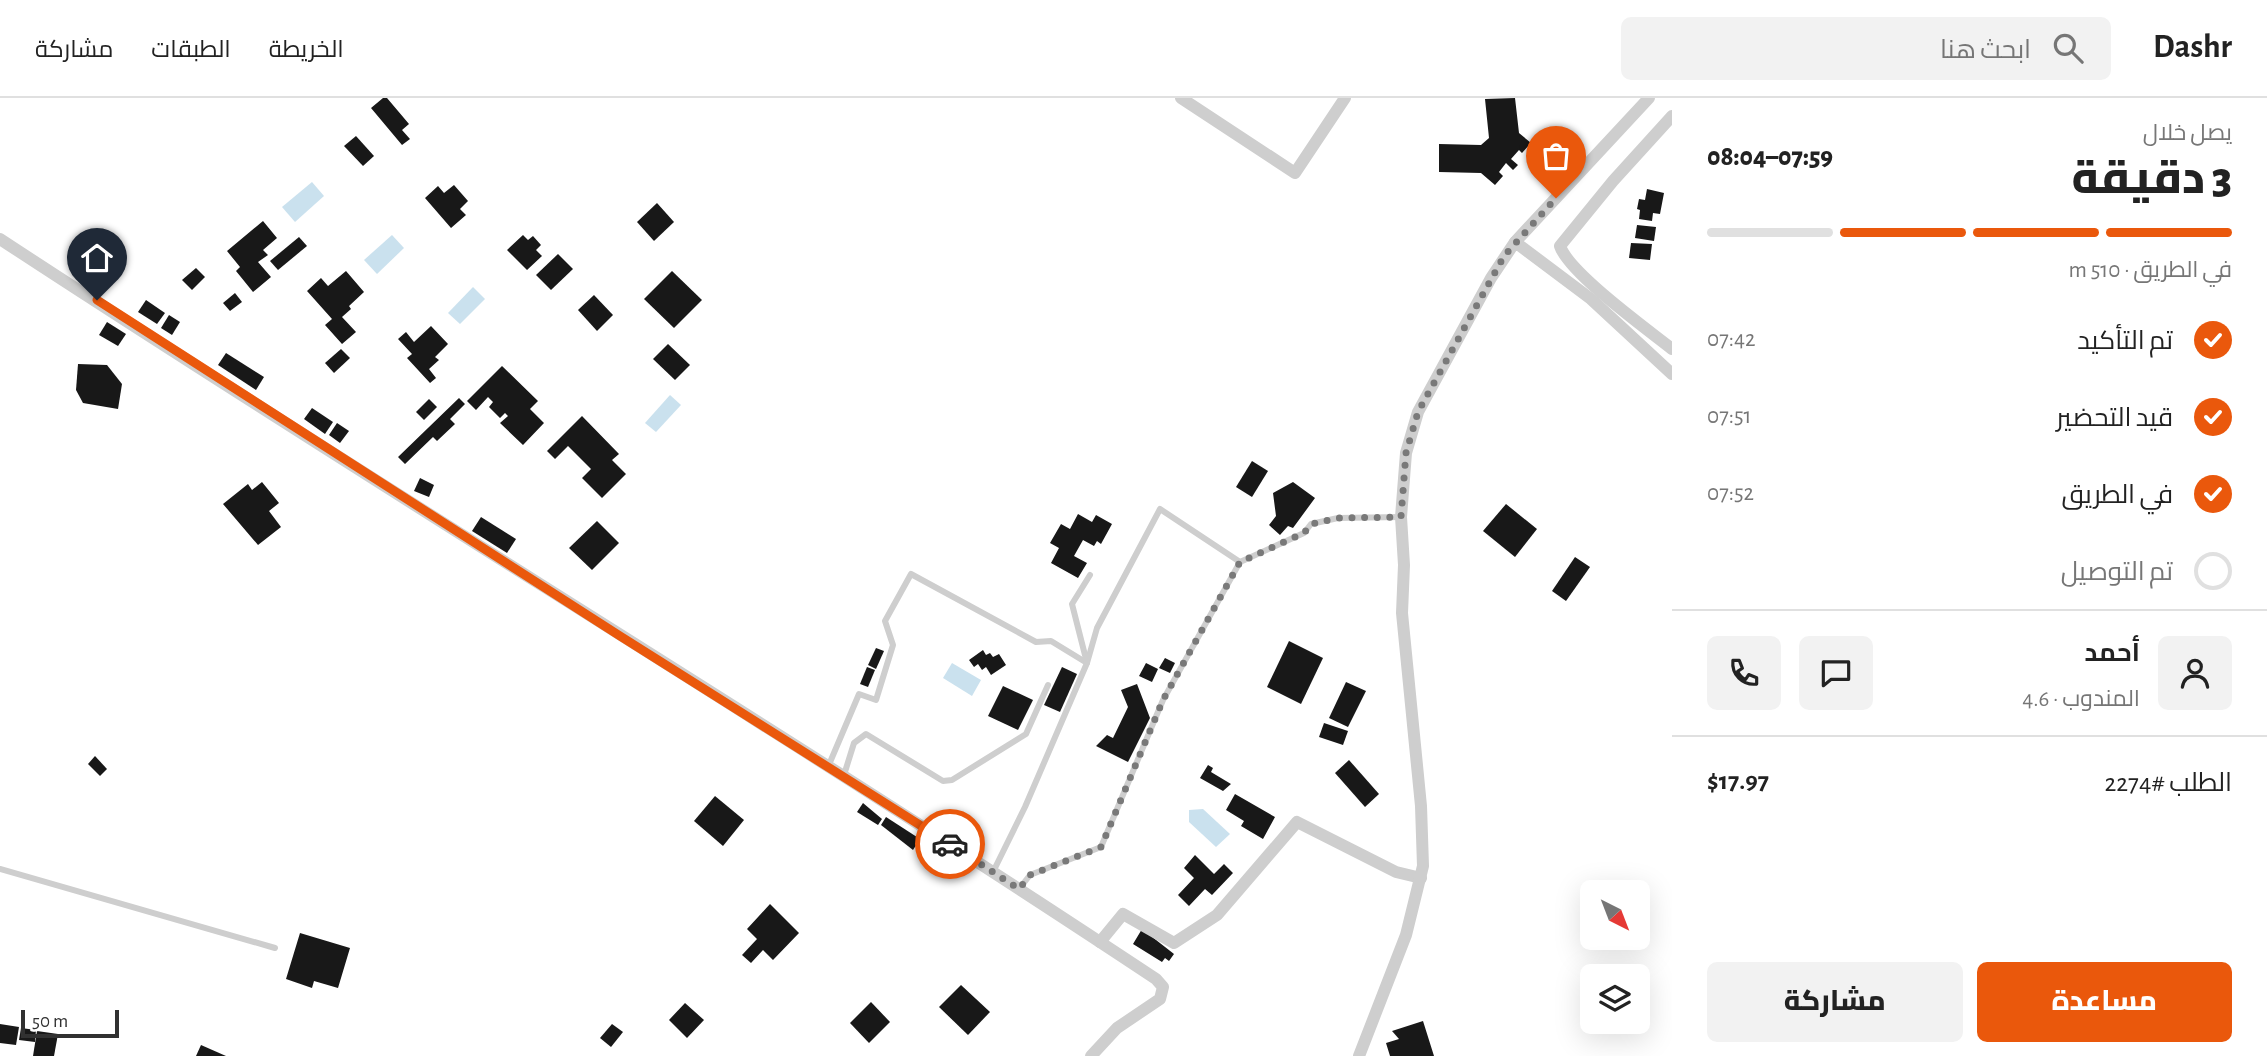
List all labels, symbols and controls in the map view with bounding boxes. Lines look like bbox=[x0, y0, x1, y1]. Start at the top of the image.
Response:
search box bbox=[1621, 17, 2111, 80]
icon: search bbox=[2049, 29, 2087, 67]
text: Dashr bbox=[2153, 31, 2232, 64]
text: ابحث هنا bbox=[1940, 37, 2031, 63]
text: مشاركة bbox=[35, 38, 113, 62]
text: الطبقات bbox=[151, 38, 231, 62]
text: الخريطة bbox=[269, 38, 344, 62]
text: يصل خلال bbox=[2143, 122, 2232, 145]
pin bbox=[1526, 126, 1586, 198]
icon: bag bbox=[1537, 137, 1575, 175]
text: 07:59–08:04 bbox=[1707, 144, 1833, 170]
text: 3 دقيقة bbox=[2071, 156, 2232, 202]
pin bbox=[67, 228, 127, 300]
icon: home bbox=[78, 239, 116, 277]
text: في الطريق · 510 m bbox=[2069, 259, 2232, 282]
icon: check bbox=[2194, 321, 2232, 359]
text: 07:42 bbox=[1707, 328, 1756, 351]
text: تم التأكيد bbox=[2077, 328, 2173, 354]
icon: check bbox=[2194, 398, 2232, 436]
text: 07:51 bbox=[1707, 405, 1752, 428]
text: قيد التحضير bbox=[2056, 405, 2173, 431]
icon: check bbox=[2194, 475, 2232, 513]
text: 07:52 bbox=[1707, 482, 1754, 505]
text: في الطريق bbox=[2061, 482, 2173, 508]
text: تم التوصيل bbox=[2061, 559, 2173, 585]
button: phone bbox=[1707, 636, 1781, 710]
button: chat bbox=[1799, 636, 1873, 710]
button: person bbox=[2158, 636, 2232, 710]
text: أحمد bbox=[2084, 640, 2140, 666]
text: المندوب · 4.6 bbox=[2022, 688, 2140, 711]
text: $17.97 bbox=[1707, 768, 1769, 794]
text: الطلب #2274 bbox=[2104, 770, 2232, 796]
courier bbox=[915, 809, 985, 879]
icon: car bbox=[931, 825, 969, 863]
north arrow bbox=[1580, 880, 1650, 950]
map controls bbox=[1580, 880, 1650, 1034]
button: مشاركة bbox=[1707, 962, 1963, 1042]
button: مساعدة bbox=[1977, 962, 2232, 1042]
button: layers bbox=[1580, 964, 1650, 1034]
scale bar bbox=[21, 1007, 119, 1039]
text: 50 m bbox=[32, 1012, 68, 1031]

